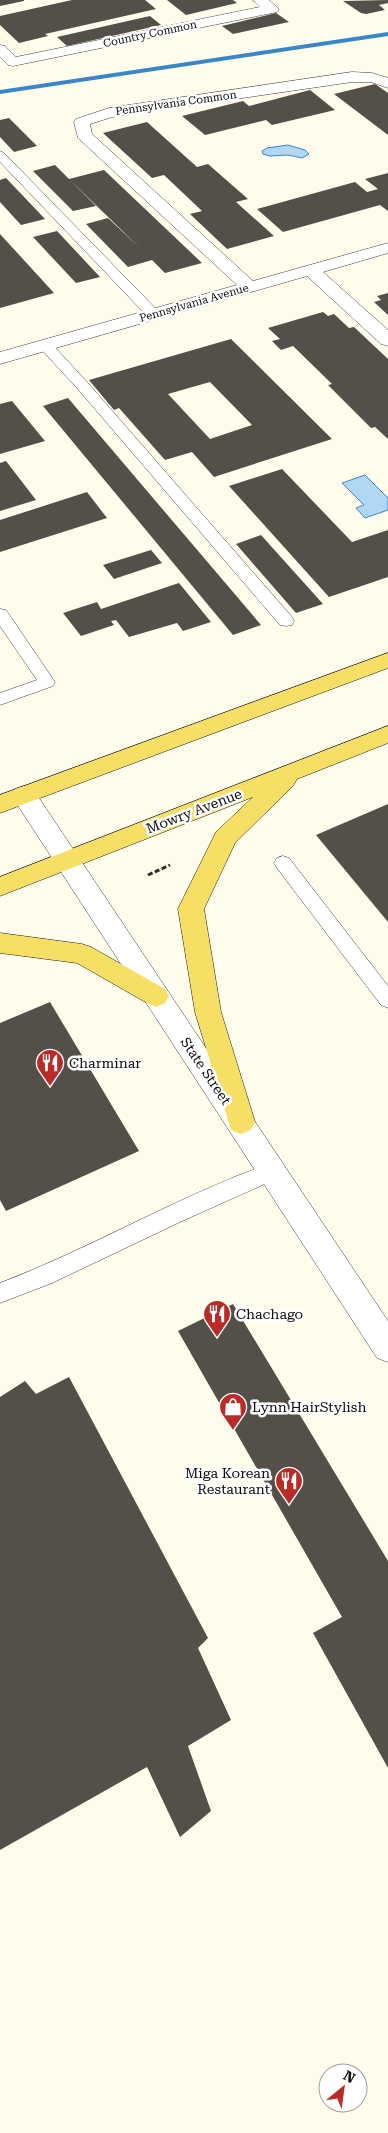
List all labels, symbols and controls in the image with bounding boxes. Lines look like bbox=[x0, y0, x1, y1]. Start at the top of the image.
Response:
street label: Country Common bbox=[102, 18, 198, 50]
street label: Pennsylvania Common bbox=[115, 88, 237, 118]
street label: Pennsylvania Avenue bbox=[138, 281, 250, 325]
street label: Mowry Avenue bbox=[144, 785, 244, 837]
street label: State Street bbox=[178, 1034, 234, 1108]
restaurant icon: Charminar bbox=[35, 1048, 65, 1087]
place label: Charminar bbox=[69, 1055, 141, 1071]
restaurant icon: Chachago bbox=[202, 1299, 232, 1338]
place label: Chachago bbox=[236, 1306, 303, 1322]
shop icon: Lynn HairStylish bbox=[218, 1392, 248, 1431]
place label: Lynn HairStylish bbox=[252, 1399, 367, 1415]
place label: Miga Korean Restaurant bbox=[185, 1465, 270, 1497]
restaurant icon: Miga Korean Restaurant bbox=[274, 1466, 304, 1505]
north arrow bbox=[318, 2063, 368, 2113]
text: N bbox=[341, 2067, 358, 2086]

